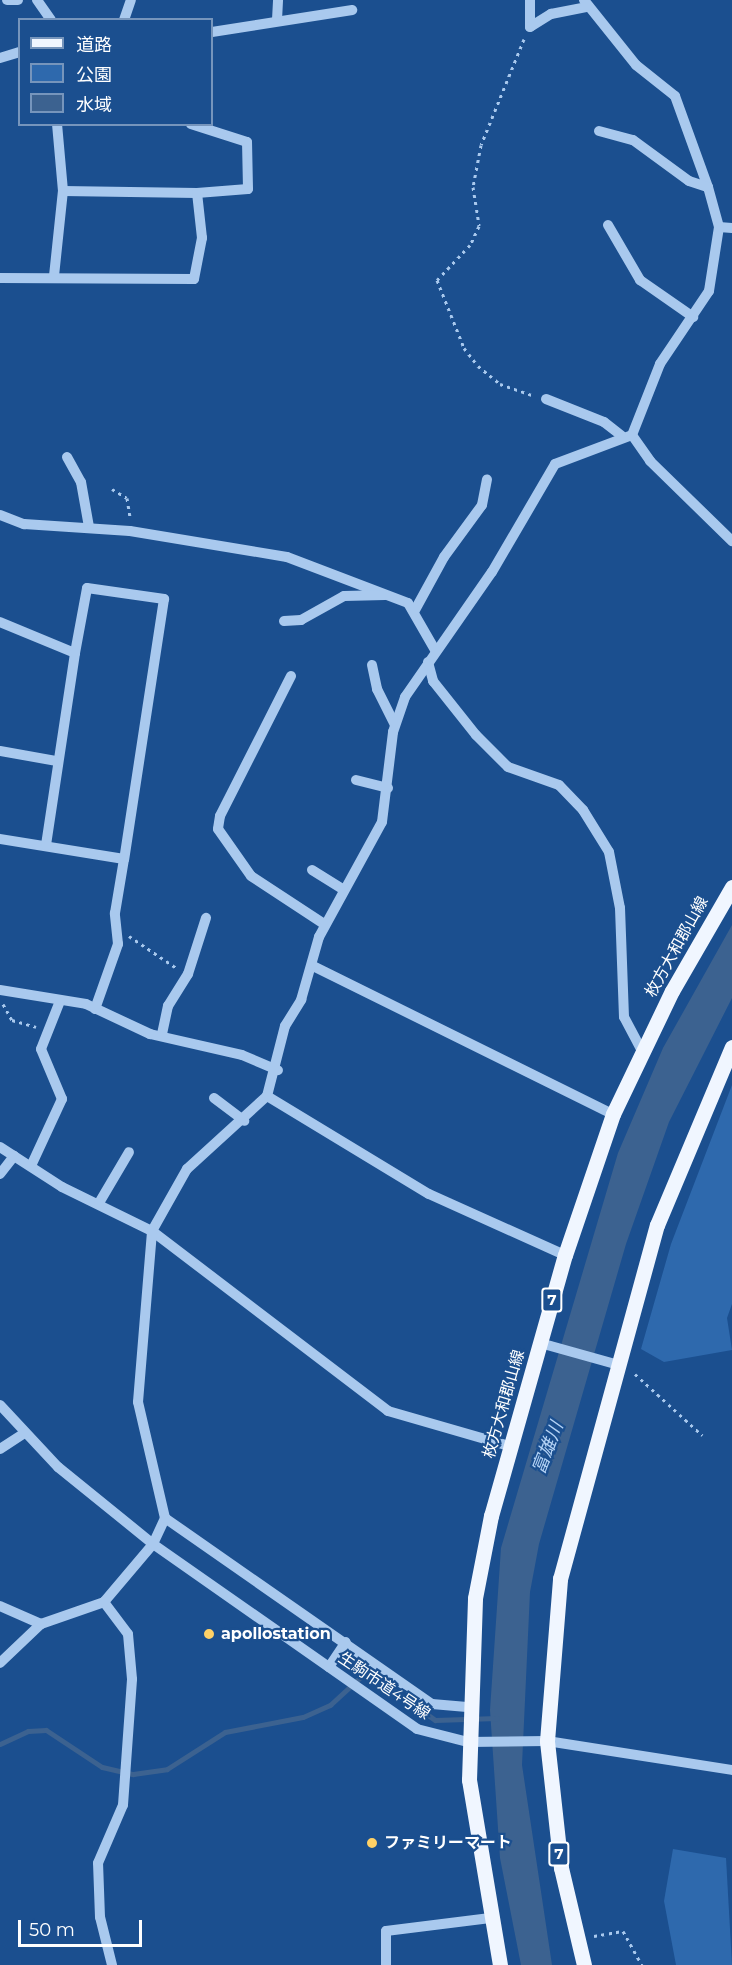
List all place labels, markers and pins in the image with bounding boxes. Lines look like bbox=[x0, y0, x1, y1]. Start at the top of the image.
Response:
place label: apollostation bbox=[221, 1624, 331, 1644]
marker: apollostation bbox=[202, 1627, 216, 1641]
place label: ファミリーマート bbox=[384, 1833, 512, 1853]
marker: ファミリーマート bbox=[365, 1836, 379, 1850]

